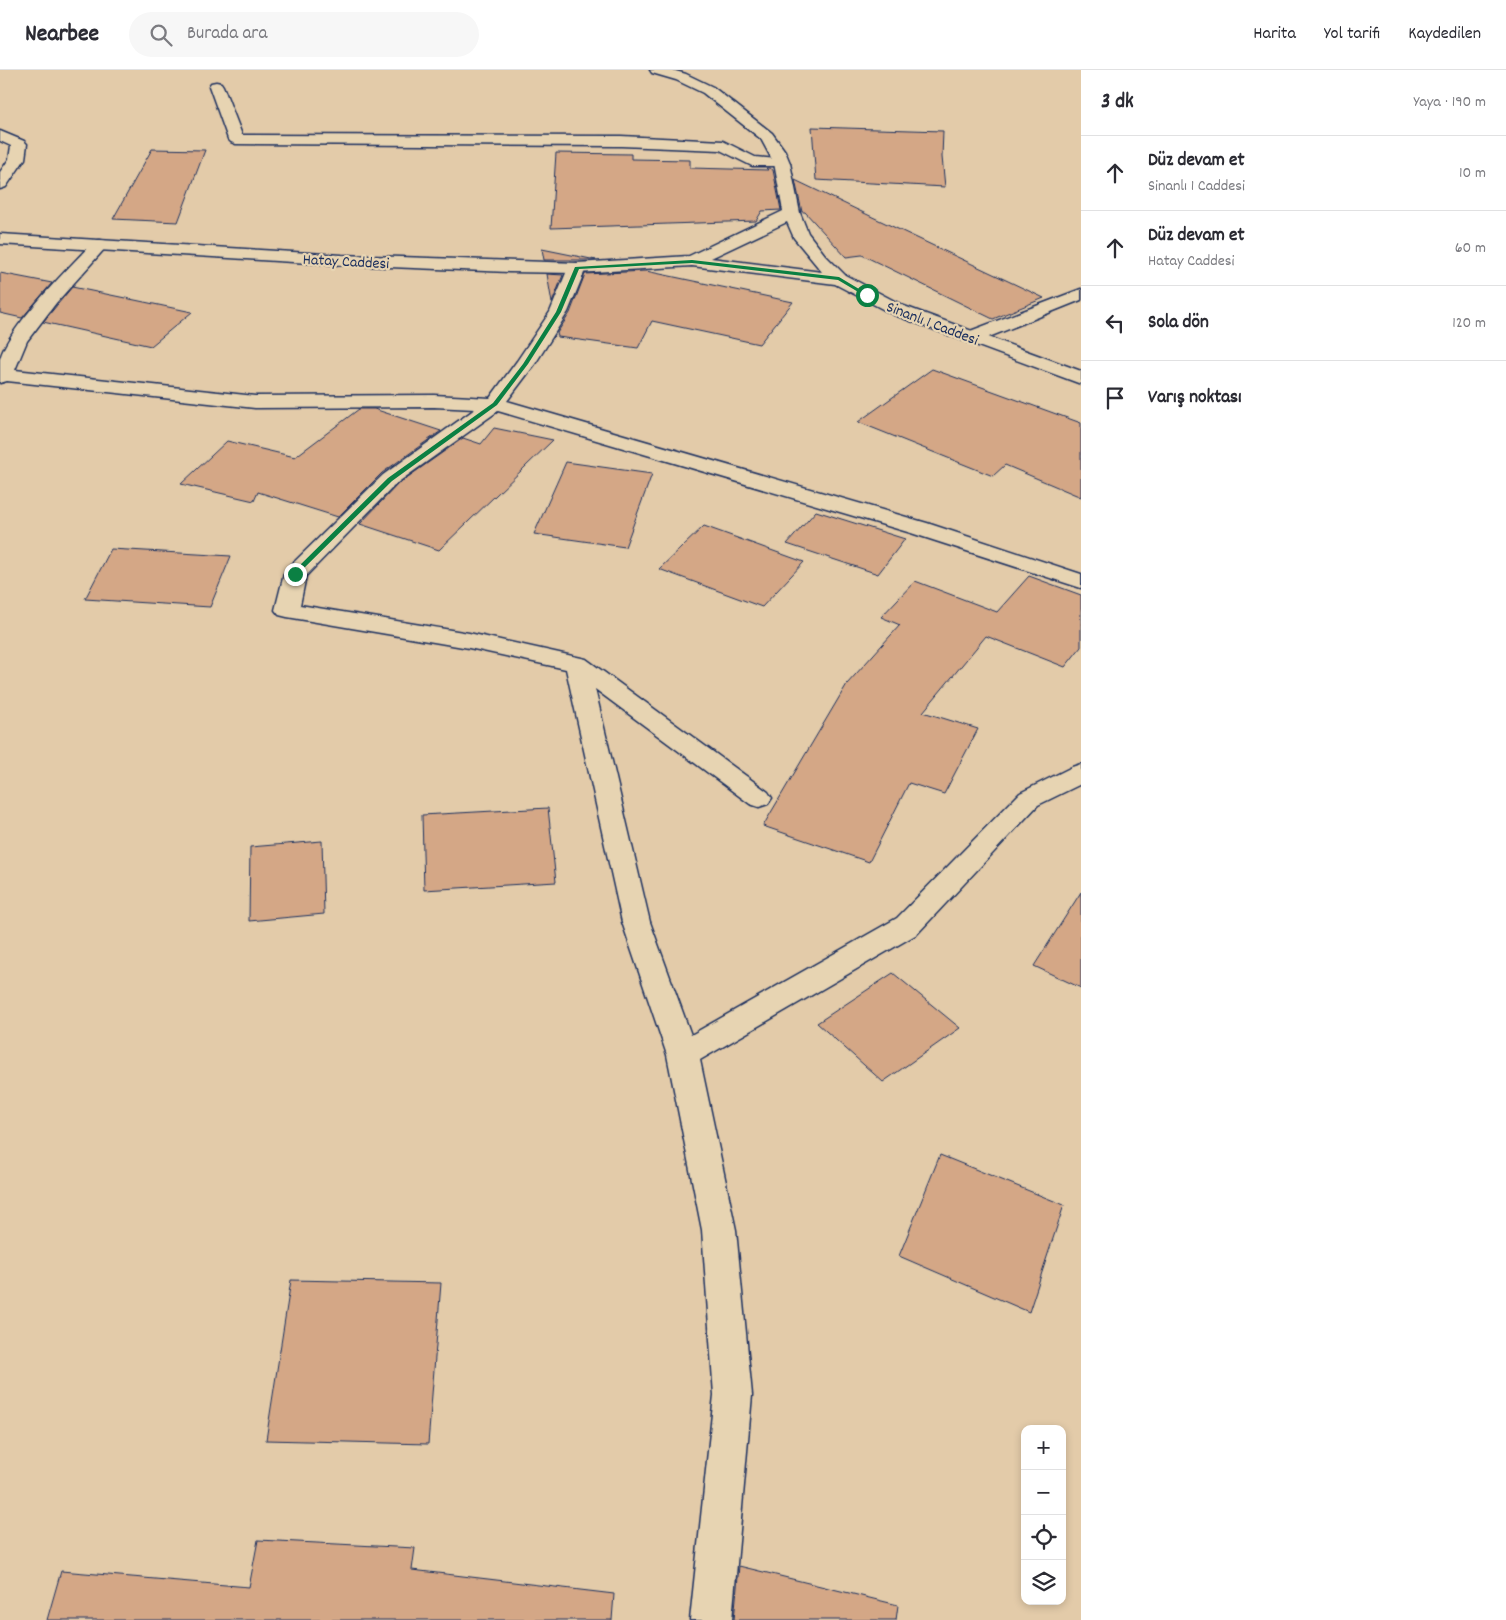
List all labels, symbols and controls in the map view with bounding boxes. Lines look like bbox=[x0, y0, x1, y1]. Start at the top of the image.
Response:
search box bbox=[129, 12, 479, 57]
text: Nearbee bbox=[25, 18, 99, 52]
icon: search bbox=[147, 21, 175, 49]
text: Burada ara bbox=[187, 21, 267, 48]
text: Harita bbox=[1253, 22, 1296, 47]
text: Yol tarifi bbox=[1324, 22, 1380, 47]
text: Kaydedilen bbox=[1408, 22, 1481, 47]
text: 3 dk bbox=[1101, 88, 1134, 118]
text: Yaya · 190 m bbox=[1413, 91, 1486, 114]
text: Düz devam et bbox=[1148, 148, 1244, 175]
icon: ahead bbox=[1101, 159, 1129, 187]
text: 10 m bbox=[1459, 162, 1486, 185]
text: Sinanlı 1 Caddesi bbox=[1148, 175, 1245, 198]
text: Düz devam et bbox=[1148, 223, 1244, 250]
icon: ahead bbox=[1101, 234, 1129, 262]
text: 60 m bbox=[1455, 237, 1486, 260]
street label: Hatay Caddesi bbox=[302, 249, 390, 276]
text: Hatay Caddesi bbox=[1148, 250, 1234, 273]
route start bbox=[856, 284, 879, 307]
street label: Sinanlı 1 Caddesi bbox=[883, 296, 982, 352]
icon: left bbox=[1101, 309, 1129, 337]
text: Sola dön bbox=[1148, 310, 1209, 337]
text: 120 m bbox=[1452, 312, 1486, 335]
icon: arrive bbox=[1101, 384, 1129, 412]
text: Varış noktası bbox=[1148, 385, 1242, 412]
route end bbox=[284, 563, 307, 586]
map controls bbox=[1021, 1425, 1066, 1605]
button: + bbox=[1021, 1425, 1066, 1470]
button: − bbox=[1021, 1470, 1066, 1515]
button: locate bbox=[1021, 1515, 1066, 1560]
button: layers bbox=[1021, 1560, 1066, 1605]

